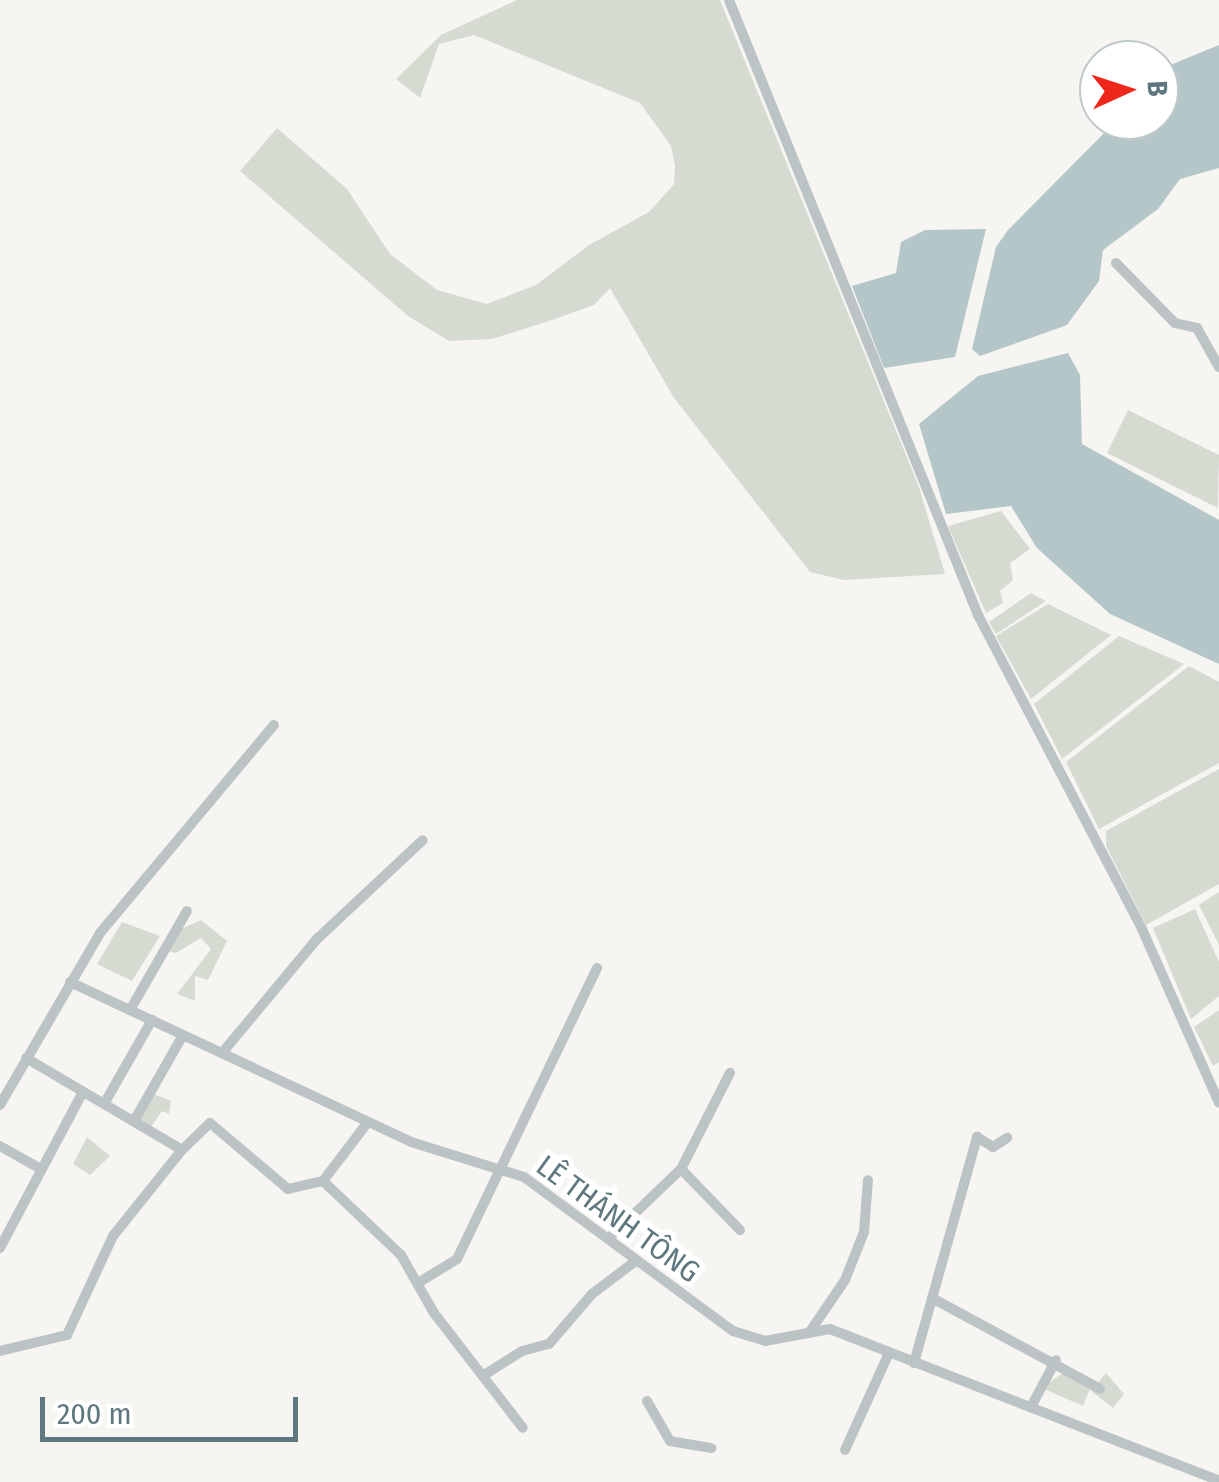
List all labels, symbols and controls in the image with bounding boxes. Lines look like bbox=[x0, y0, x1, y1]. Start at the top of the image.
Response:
north arrow bbox=[1079, 40, 1179, 140]
text: B bbox=[1141, 80, 1174, 97]
street label: LÊ THÁNH TÔNG bbox=[529, 1148, 707, 1290]
scale bar bbox=[45, 1377, 302, 1439]
text: 200 m bbox=[57, 1396, 132, 1432]

